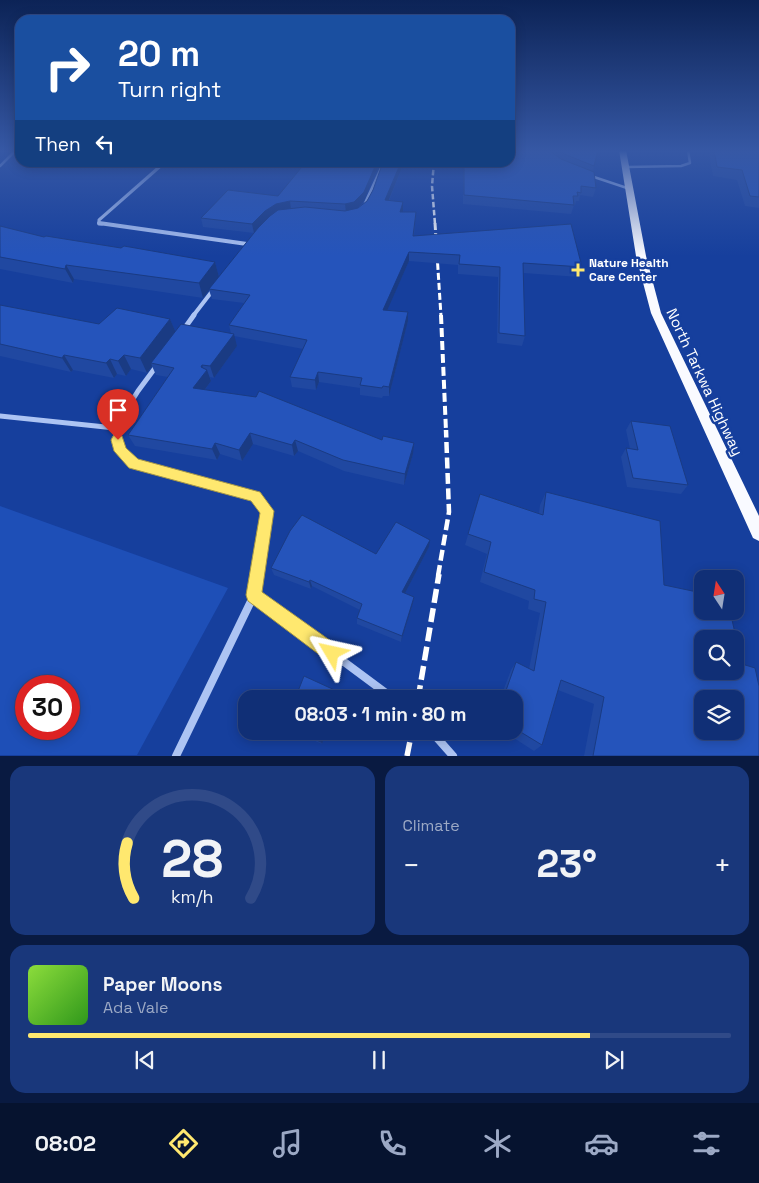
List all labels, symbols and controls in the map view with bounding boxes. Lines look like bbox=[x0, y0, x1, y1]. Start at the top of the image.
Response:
text: 20 m bbox=[118, 32, 200, 76]
icon: right bbox=[35, 35, 100, 100]
text: Turn right bbox=[118, 75, 221, 103]
icon: left bbox=[91, 130, 119, 158]
text: Then bbox=[35, 132, 81, 157]
place label: Nature Health Care Center bbox=[589, 255, 669, 285]
marker: Nature Health Care Center bbox=[571, 263, 585, 277]
street label: North Tarkwa Highway bbox=[662, 305, 748, 459]
pin bbox=[97, 389, 139, 440]
icon: arrive bbox=[104, 396, 132, 424]
north arrow bbox=[694, 570, 744, 620]
map controls bbox=[694, 570, 744, 740]
position arrow bbox=[305, 626, 357, 678]
button: search bbox=[694, 630, 744, 680]
speed limit sign: 30 bbox=[15, 675, 80, 740]
button: layers bbox=[694, 690, 744, 740]
text: 08:03 · 1 min · 80 m bbox=[295, 702, 467, 727]
text: Climate bbox=[403, 815, 460, 836]
text: 28 bbox=[161, 826, 223, 892]
text: 23° bbox=[536, 840, 597, 888]
text: − bbox=[403, 847, 420, 883]
text: + bbox=[714, 847, 731, 883]
text: km/h bbox=[171, 885, 214, 908]
text: Paper Moons bbox=[103, 972, 222, 997]
text: Ada Vale bbox=[103, 997, 168, 1018]
icon: previous bbox=[131, 1046, 159, 1074]
icon: pause bbox=[365, 1046, 393, 1074]
icon: next bbox=[600, 1046, 628, 1074]
icon: directions bbox=[166, 1126, 201, 1161]
icon: music bbox=[270, 1126, 305, 1161]
icon: phone bbox=[375, 1126, 410, 1161]
icon: climate bbox=[480, 1126, 515, 1161]
icon: car bbox=[584, 1126, 619, 1161]
icon: filters bbox=[689, 1126, 724, 1161]
text: 08:02 bbox=[35, 1129, 96, 1157]

